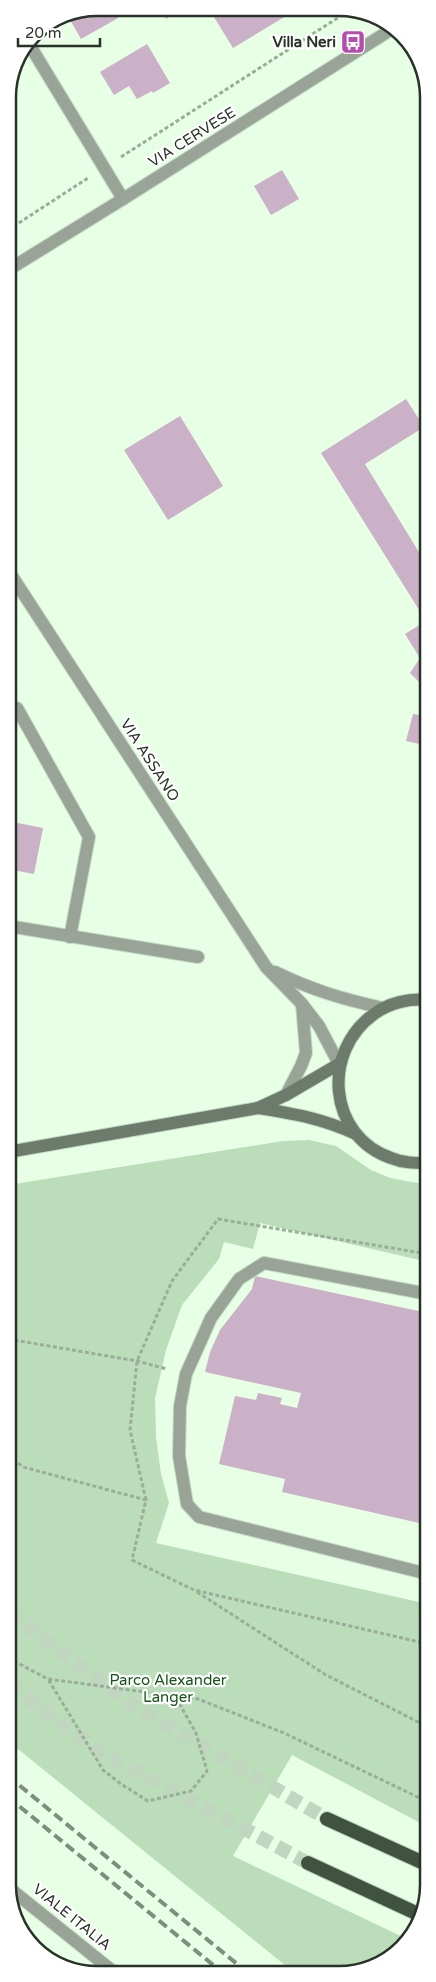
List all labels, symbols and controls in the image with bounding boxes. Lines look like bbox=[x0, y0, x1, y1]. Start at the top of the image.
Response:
scale bar bbox=[18, 15, 100, 47]
text: 20 m bbox=[25, 24, 62, 42]
bus stop icon: Villa Neri bbox=[340, 29, 366, 55]
place label: Villa Neri bbox=[272, 33, 336, 51]
street label: VIA CERVESE bbox=[145, 103, 239, 171]
street label: VIA ASSANO bbox=[117, 715, 183, 805]
park label: Parco Alexander Langer bbox=[109, 1671, 227, 1706]
street label: VIALE ITALIA bbox=[29, 1880, 115, 1954]

